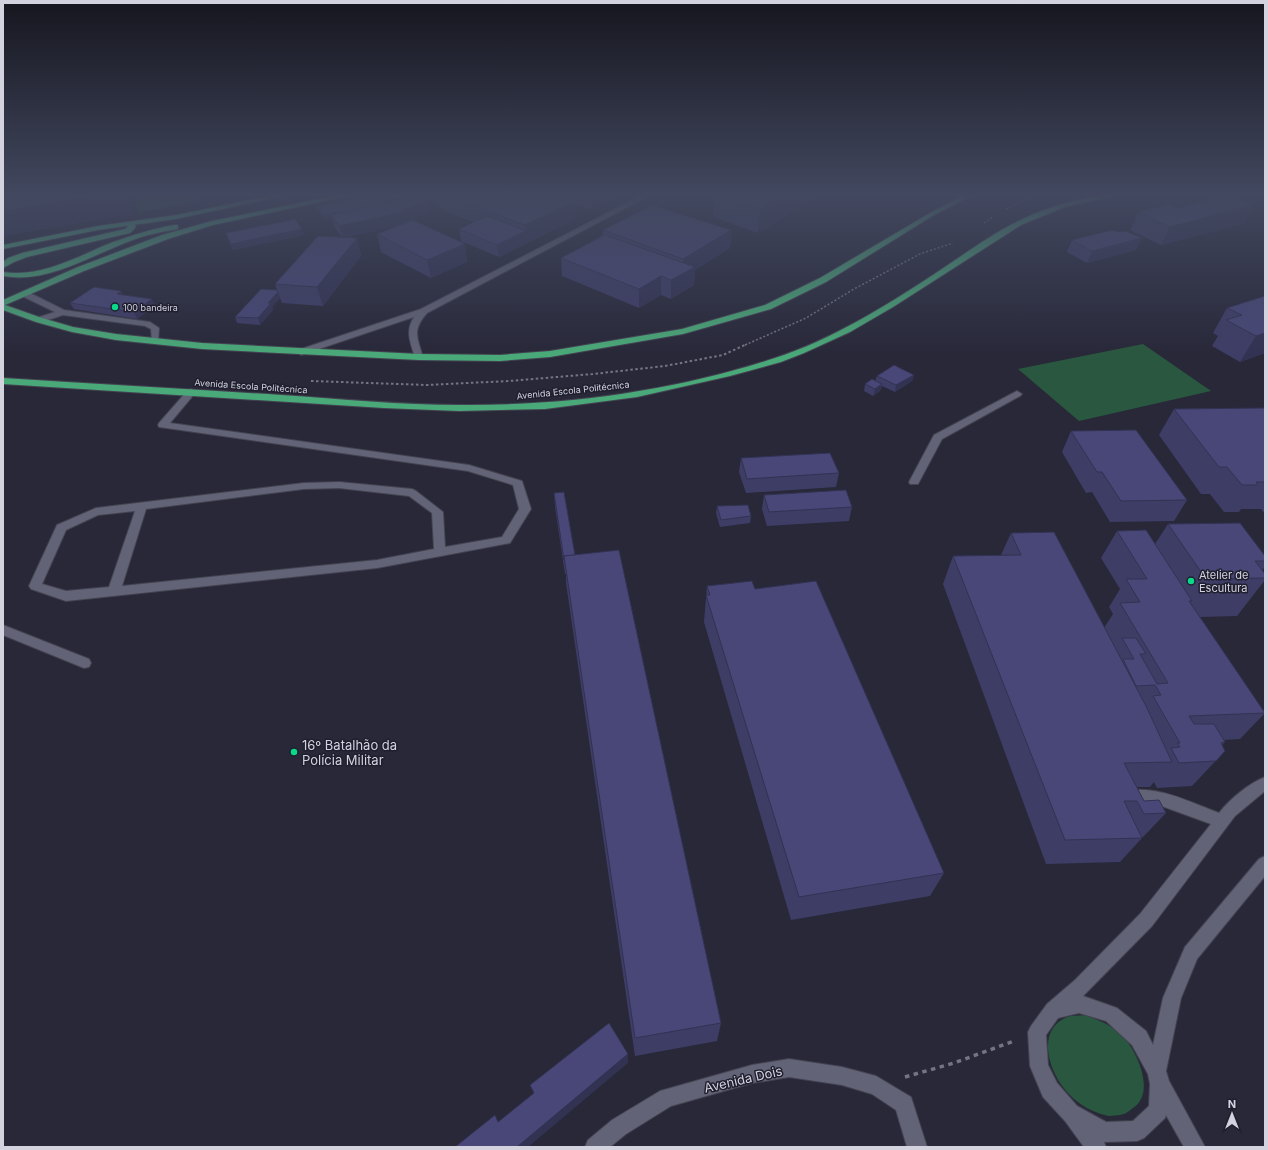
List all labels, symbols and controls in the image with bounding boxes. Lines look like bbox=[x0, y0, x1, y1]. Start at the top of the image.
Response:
marker: 100 bandeira bbox=[110, 302, 120, 312]
place label: 100 bandeira bbox=[123, 302, 178, 313]
street label: Avenida Escola Politécnica bbox=[194, 377, 308, 395]
street label: Avenida Escola Politécnica bbox=[516, 379, 630, 401]
place label: Atelier de Escultura bbox=[1199, 568, 1248, 595]
marker: Atelier de Escultura bbox=[1186, 576, 1196, 586]
place label: 16º Batalhão da Polícia Militar bbox=[302, 737, 397, 768]
marker: 16º Batalhão da Polícia Militar bbox=[289, 747, 299, 757]
street label: Avenida Dois bbox=[702, 1062, 784, 1096]
north arrow bbox=[1212, 1094, 1252, 1134]
text: N bbox=[1228, 1097, 1236, 1111]

